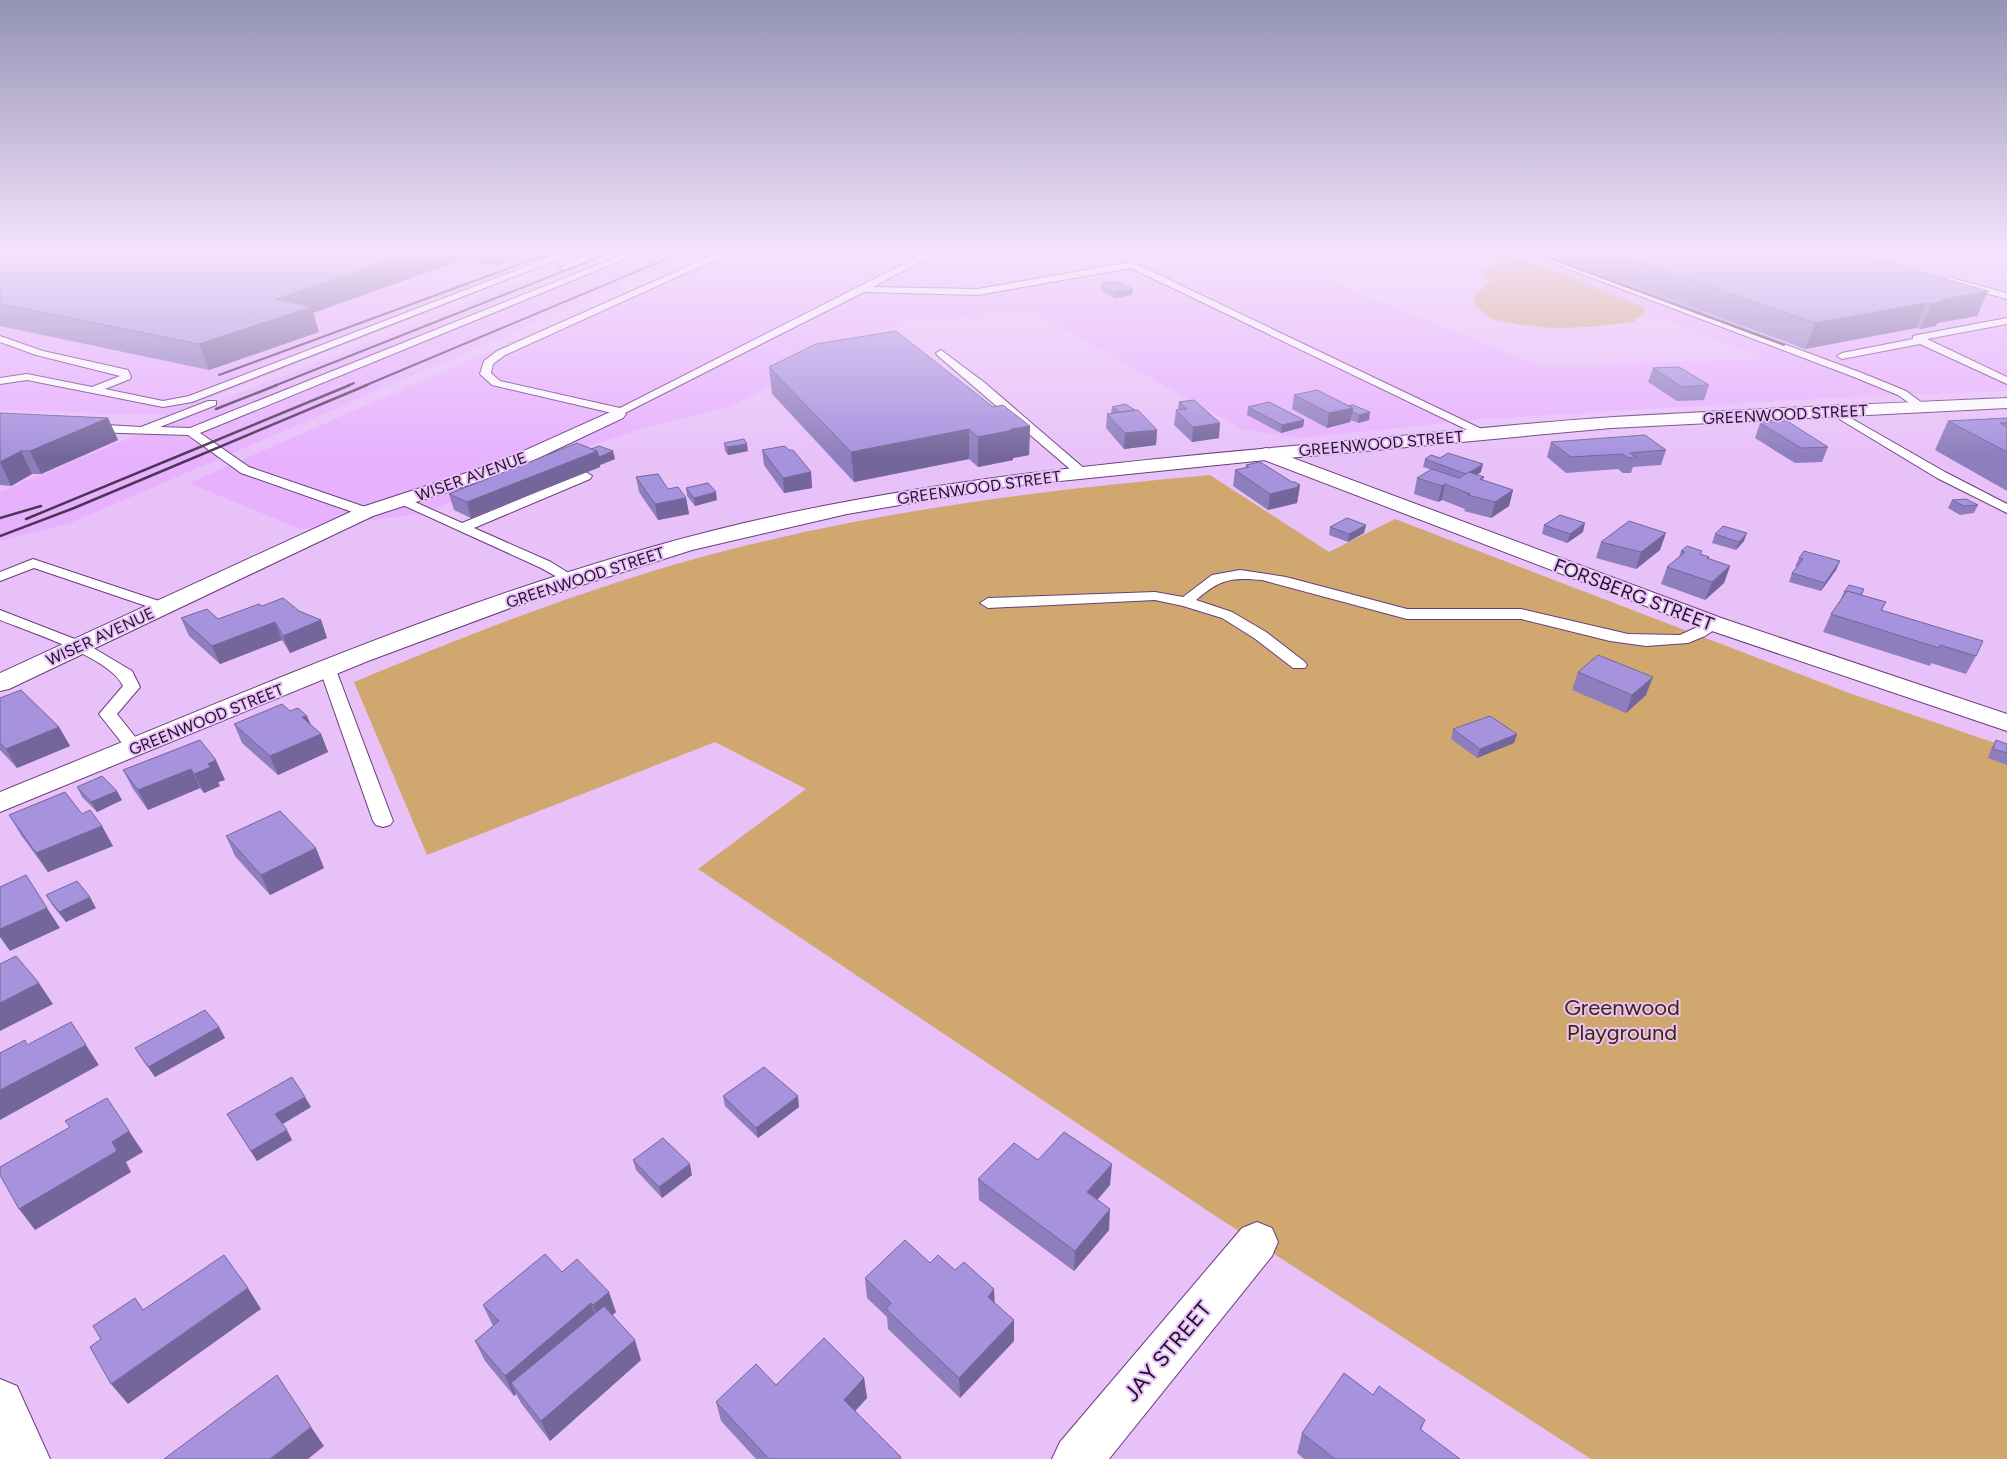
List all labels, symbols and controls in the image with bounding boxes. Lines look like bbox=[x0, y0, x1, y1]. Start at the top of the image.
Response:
street label: GREENWOOD STREET bbox=[1702, 401, 1868, 428]
street label: GREENWOOD STREET bbox=[1298, 427, 1464, 460]
street label: WISER AVENUE bbox=[413, 448, 529, 505]
street label: GREENWOOD STREET bbox=[896, 467, 1062, 508]
street label: GREENWOOD STREET bbox=[504, 543, 667, 612]
street label: FORSBERG STREET bbox=[1551, 553, 1718, 636]
street label: WISER AVENUE bbox=[43, 603, 157, 670]
street label: GREENWOOD STREET bbox=[126, 680, 286, 759]
park label: Greenwood Playground bbox=[1564, 994, 1680, 1046]
street label: JAY STREET bbox=[1118, 1296, 1217, 1407]

